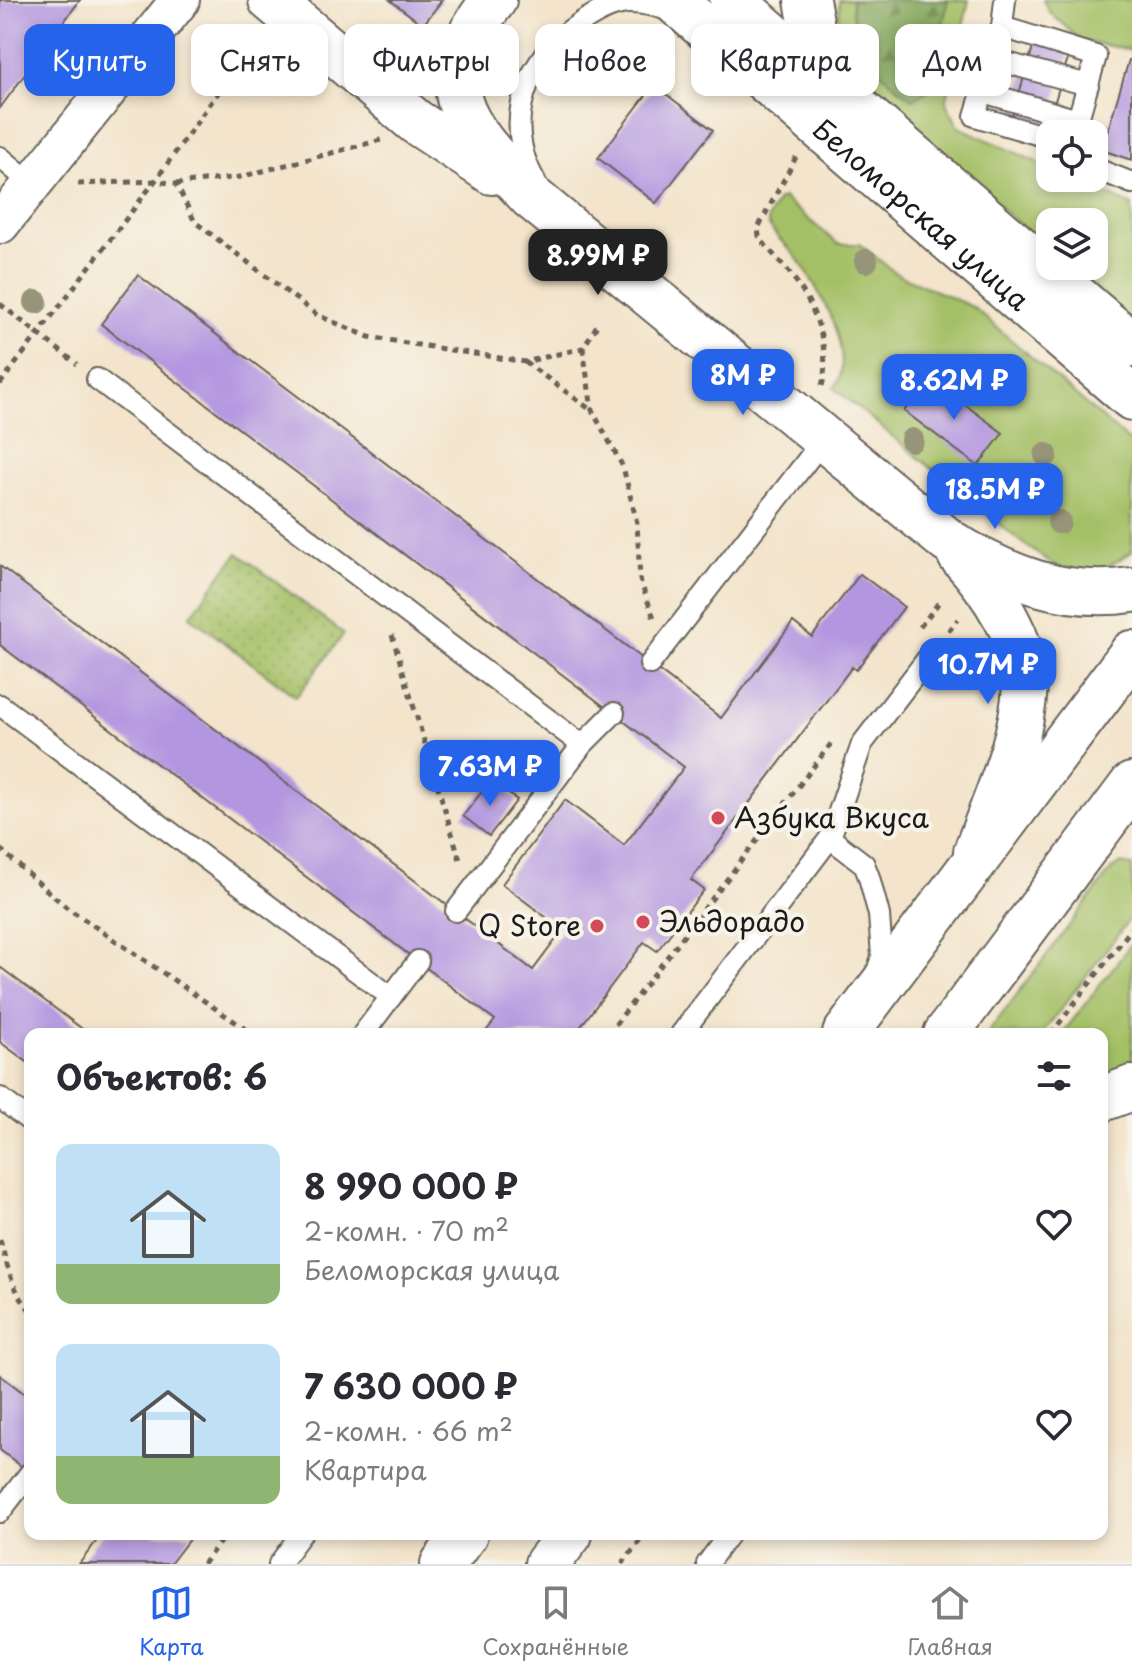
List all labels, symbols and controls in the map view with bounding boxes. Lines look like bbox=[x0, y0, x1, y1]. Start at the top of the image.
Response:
chip: Купить bbox=[24, 24, 175, 96]
chip: Снять bbox=[191, 24, 328, 96]
chip: Фильтры bbox=[344, 24, 519, 96]
chip: Новое bbox=[535, 24, 675, 96]
chip: Квартира bbox=[691, 24, 879, 96]
chip: Дом bbox=[895, 24, 1011, 96]
street label: Беломорская улица bbox=[804, 107, 1040, 320]
map controls bbox=[1036, 120, 1108, 280]
button: locate bbox=[1036, 120, 1108, 192]
button: layers bbox=[1036, 208, 1108, 280]
pin: 8.99M ₽ bbox=[524, 229, 672, 297]
text: 8.99M ₽ bbox=[546, 235, 650, 274]
pin: 8M ₽ bbox=[696, 349, 790, 417]
pin: 8.62M ₽ bbox=[880, 354, 1028, 422]
text: 8M ₽ bbox=[710, 355, 776, 394]
text: 8.62M ₽ bbox=[900, 360, 1008, 399]
pin: 18.5M ₽ bbox=[921, 463, 1069, 531]
text: 18.5M ₽ bbox=[945, 469, 1045, 508]
pin: 10.7M ₽ bbox=[914, 638, 1062, 706]
text: 10.7M ₽ bbox=[937, 644, 1039, 683]
pin: 7.63M ₽ bbox=[416, 740, 564, 808]
text: 7.63M ₽ bbox=[438, 746, 542, 785]
place label: Азбука Вкуса bbox=[734, 795, 930, 838]
marker: Азбука Вкуса bbox=[709, 809, 727, 827]
place label: Эльдорадо bbox=[659, 899, 805, 942]
place label: Q Store bbox=[478, 903, 581, 946]
marker: Эльдорадо bbox=[634, 913, 652, 931]
marker: Q Store bbox=[588, 917, 606, 935]
text: Объектов: 6 bbox=[56, 1050, 267, 1102]
icon: filters bbox=[1032, 1054, 1076, 1098]
text: 8 990 000 ₽ bbox=[304, 1159, 518, 1211]
icon: home bbox=[120, 1176, 216, 1272]
icon: heart bbox=[1032, 1202, 1076, 1246]
text: 2-комн. · 70 m² bbox=[304, 1211, 509, 1250]
text: Беломорская улица bbox=[304, 1250, 559, 1289]
text: 7 630 000 ₽ bbox=[304, 1359, 517, 1411]
icon: home bbox=[120, 1376, 216, 1472]
icon: heart bbox=[1032, 1402, 1076, 1446]
text: 2-комн. · 66 m² bbox=[304, 1411, 513, 1450]
text: Квартира bbox=[304, 1450, 427, 1489]
tab: Карта bbox=[139, 1581, 204, 1662]
tab: Сохранённые bbox=[482, 1581, 629, 1662]
tab: Главная bbox=[908, 1581, 993, 1662]

